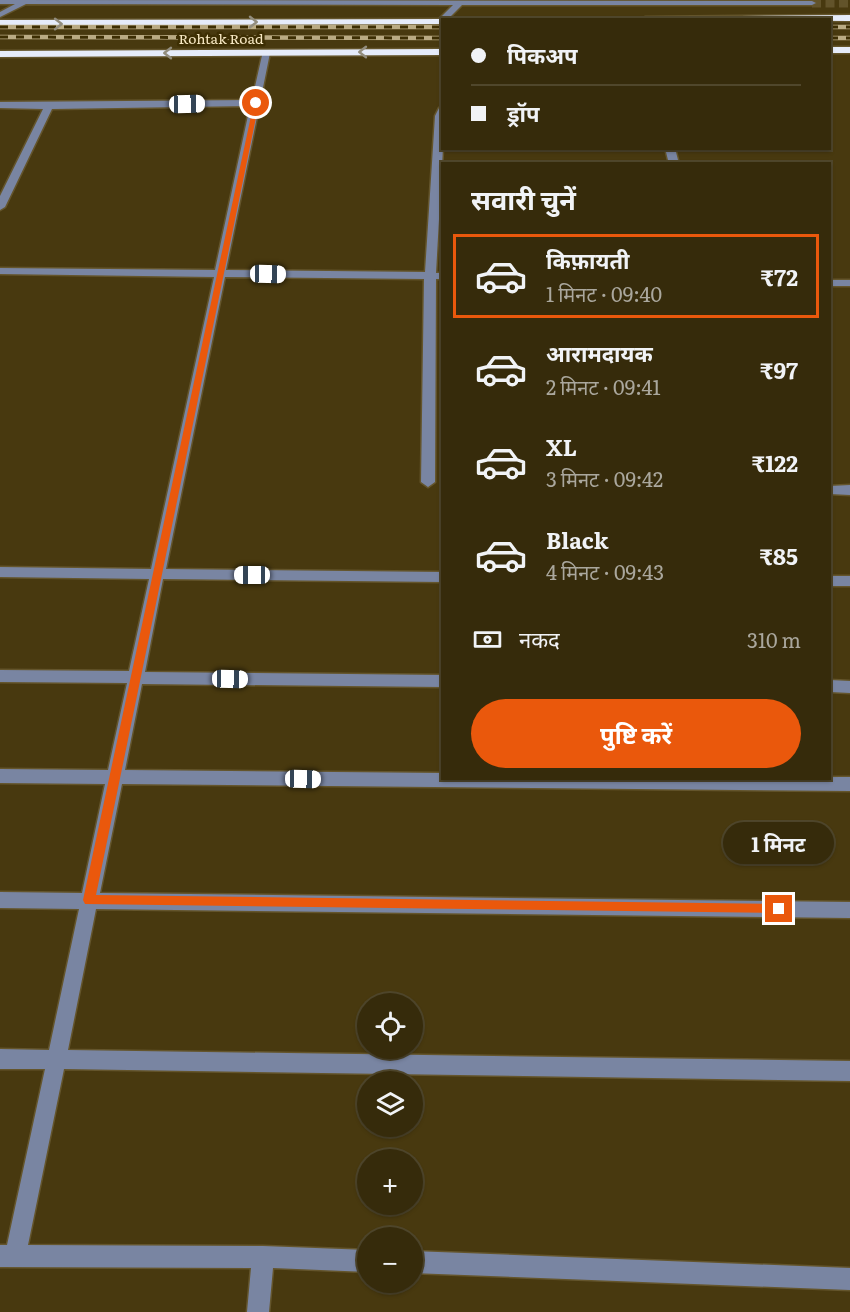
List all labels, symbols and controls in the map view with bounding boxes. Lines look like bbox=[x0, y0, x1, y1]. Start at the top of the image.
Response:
one-way arrow bbox=[249, 16, 258, 28]
one-way arrow bbox=[54, 18, 63, 30]
street label: Rohtak Road bbox=[179, 28, 264, 48]
text: पिकअप bbox=[507, 38, 578, 71]
one-way arrow bbox=[359, 46, 368, 58]
one-way arrow bbox=[164, 47, 173, 59]
route start bbox=[242, 89, 269, 116]
car bbox=[169, 95, 205, 113]
text: ड्रॉप bbox=[507, 96, 540, 129]
text: सवारी चुनें bbox=[471, 178, 576, 218]
text: किफ़ायती bbox=[546, 243, 630, 276]
icon: car bbox=[474, 249, 528, 303]
text: ₹72 bbox=[760, 260, 798, 293]
car bbox=[250, 265, 286, 283]
text: 1 मिनट · 09:40 bbox=[546, 278, 662, 308]
text: आरामदायक bbox=[546, 336, 653, 369]
icon: car bbox=[474, 342, 528, 396]
text: ₹97 bbox=[760, 353, 798, 386]
text: 2 मिनट · 09:41 bbox=[546, 371, 661, 401]
text: XL bbox=[546, 430, 577, 463]
icon: car bbox=[474, 435, 528, 489]
text: ₹122 bbox=[752, 446, 798, 479]
text: 3 मिनट · 09:42 bbox=[546, 463, 663, 493]
text: Black bbox=[546, 523, 608, 556]
icon: car bbox=[474, 528, 528, 582]
text: ₹85 bbox=[760, 539, 798, 572]
text: 4 मिनट · 09:43 bbox=[546, 556, 664, 586]
car bbox=[234, 566, 270, 584]
text: नकद bbox=[519, 622, 560, 655]
icon: cash bbox=[471, 623, 504, 656]
text: 310 m bbox=[747, 624, 801, 654]
car bbox=[212, 670, 248, 688]
button: पुष्टि करें bbox=[471, 699, 801, 768]
car bbox=[285, 770, 321, 788]
callout: 1 मिनट bbox=[724, 822, 834, 864]
text: 1 मिनट bbox=[751, 828, 806, 858]
route end bbox=[765, 895, 792, 922]
map controls bbox=[357, 993, 423, 1293]
button: locate bbox=[357, 993, 423, 1059]
button: layers bbox=[357, 1071, 423, 1137]
button: + bbox=[357, 1149, 423, 1215]
button: − bbox=[357, 1227, 423, 1293]

